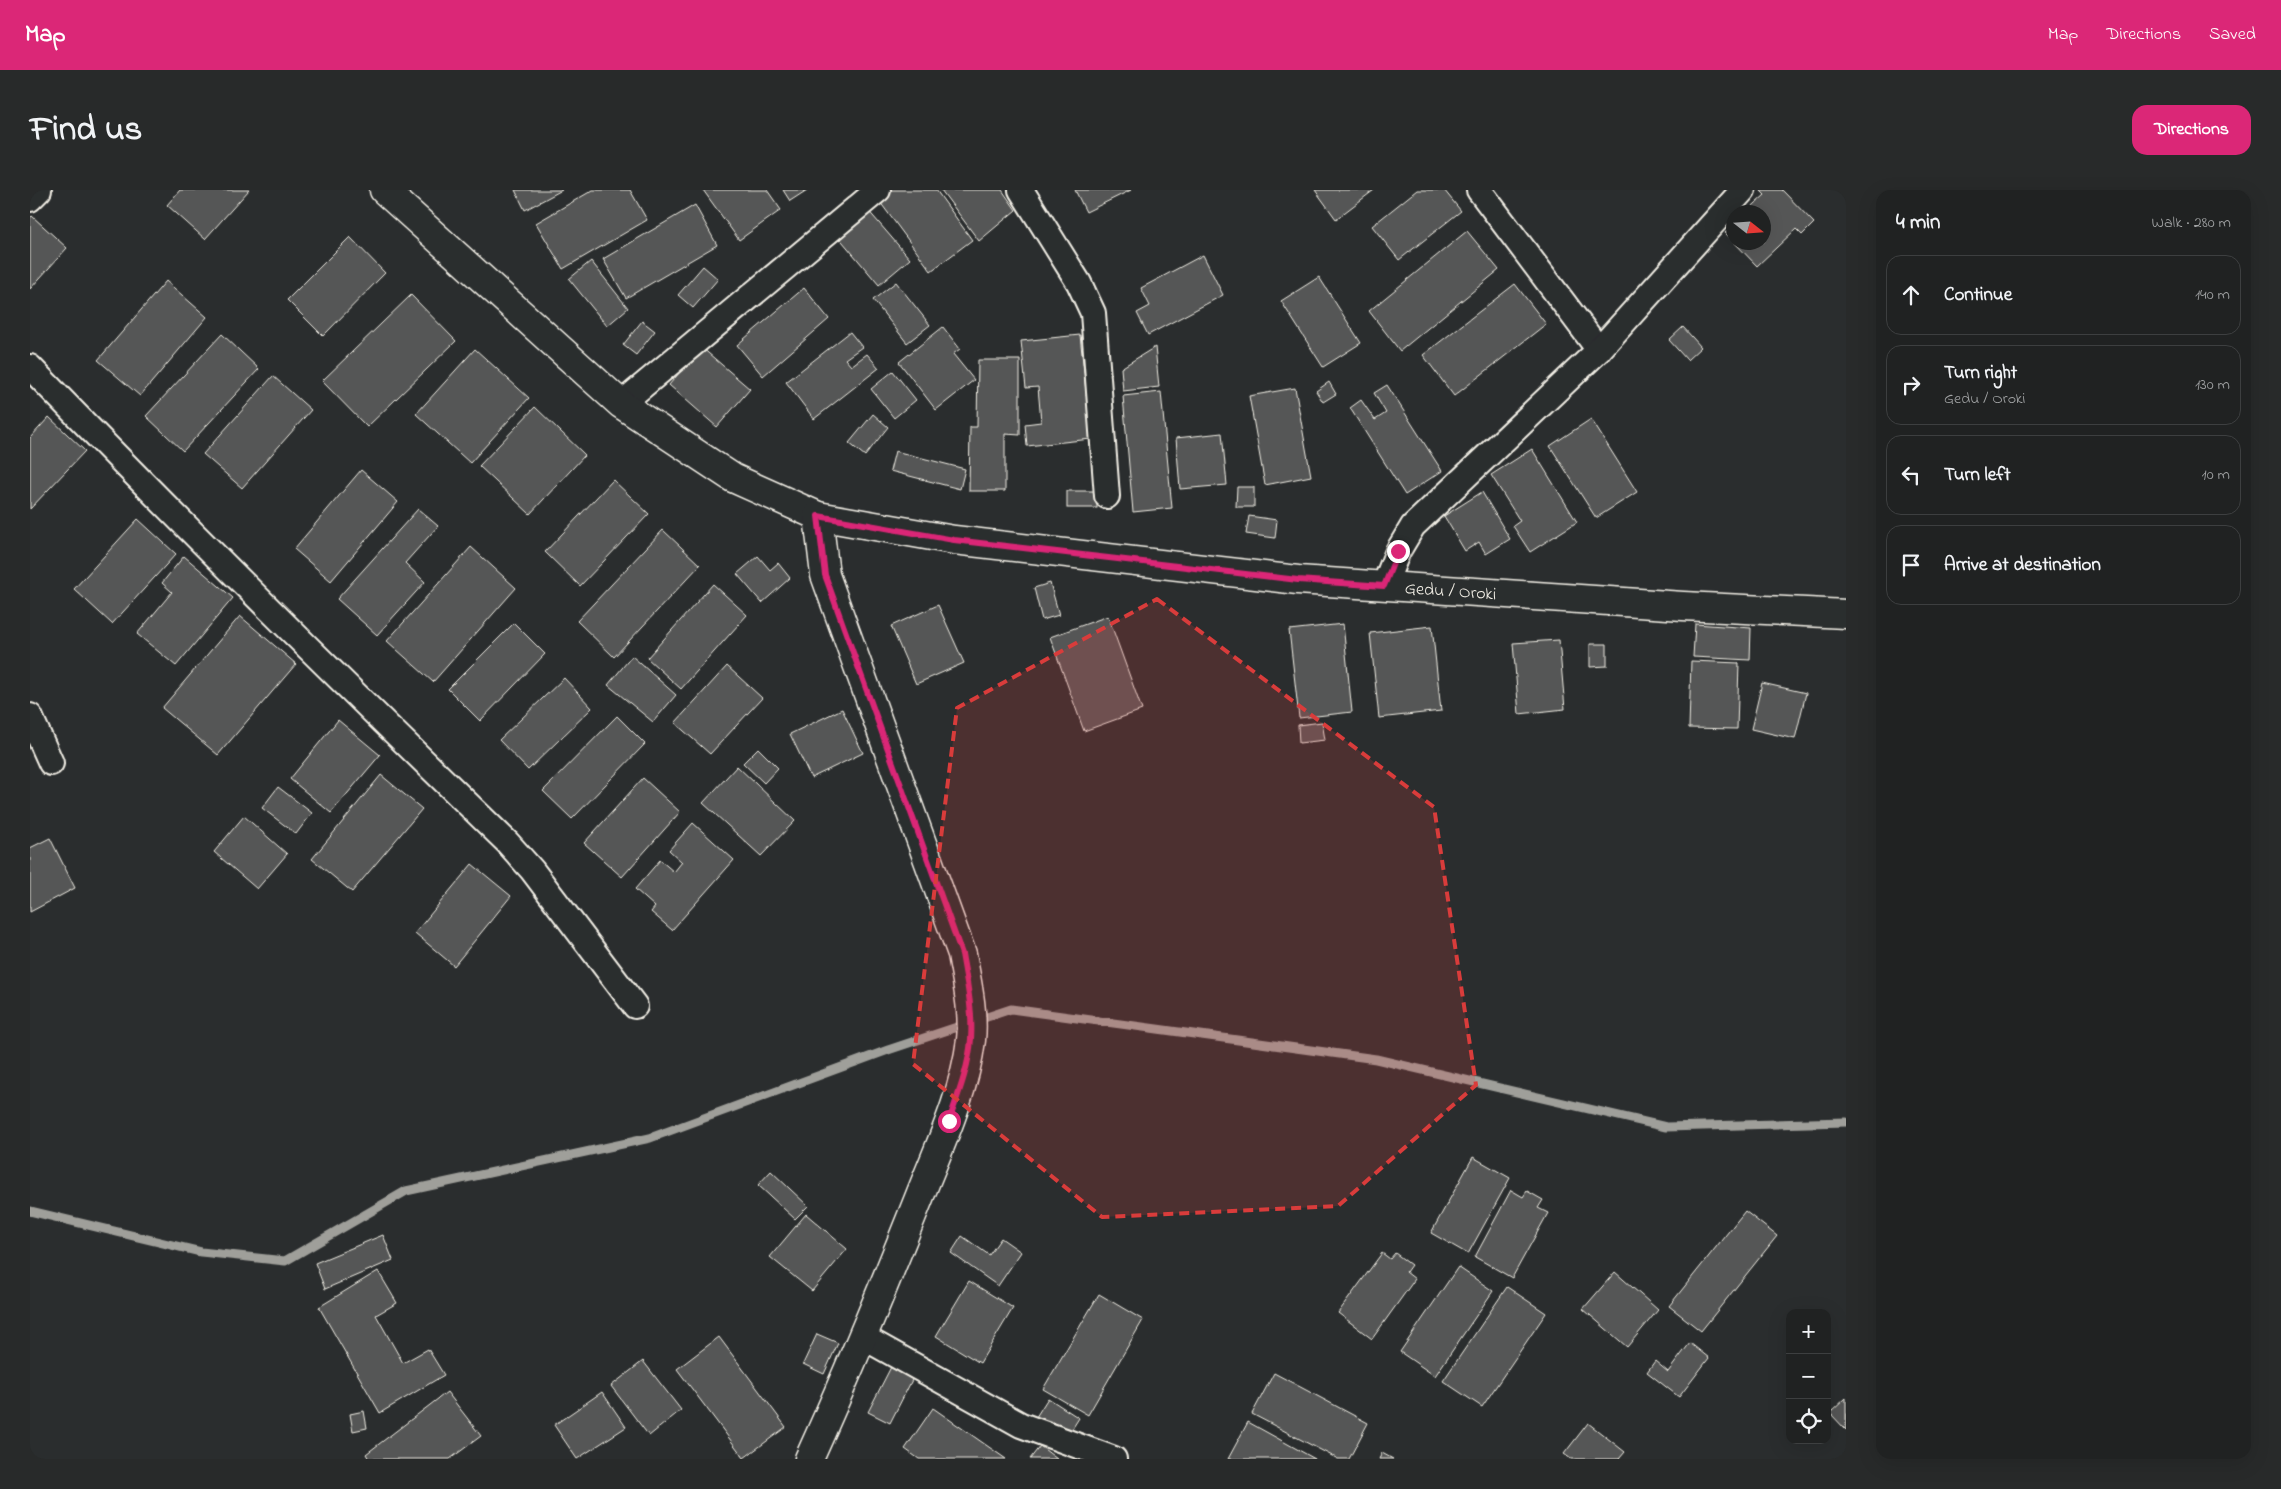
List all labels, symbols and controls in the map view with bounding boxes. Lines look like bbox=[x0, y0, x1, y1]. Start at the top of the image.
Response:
text: Map bbox=[25, 18, 66, 53]
text: Map bbox=[2048, 22, 2078, 48]
text: Directions bbox=[2106, 22, 2181, 48]
text: Saved bbox=[2209, 22, 2256, 48]
text: Find us bbox=[30, 105, 142, 156]
button: Directions bbox=[2132, 105, 2251, 155]
north arrow bbox=[1726, 205, 1771, 250]
text: 4 min bbox=[1896, 208, 1940, 238]
text: Walk · 280 m bbox=[2152, 211, 2231, 235]
icon: ahead bbox=[1897, 281, 1925, 309]
text: Continue bbox=[1944, 282, 2012, 309]
text: 140 m bbox=[2195, 283, 2230, 307]
text: Turn right bbox=[1944, 360, 2017, 387]
icon: right bbox=[1897, 371, 1925, 399]
text: 130 m bbox=[2195, 373, 2230, 397]
text: Gedu / Oroki bbox=[1944, 387, 2025, 411]
icon: left bbox=[1897, 461, 1925, 489]
text: Turn left bbox=[1944, 462, 2011, 489]
text: 10 m bbox=[2202, 463, 2230, 487]
route end bbox=[1387, 540, 1410, 563]
icon: arrive bbox=[1897, 551, 1925, 579]
text: Arrive at destination bbox=[1944, 552, 2101, 579]
street label: Gedu / Oroki bbox=[1404, 576, 1497, 608]
route start bbox=[938, 1110, 961, 1133]
map controls bbox=[1786, 1309, 1831, 1444]
button: + bbox=[1786, 1309, 1831, 1354]
button: − bbox=[1786, 1354, 1831, 1399]
button: locate bbox=[1786, 1399, 1831, 1444]

